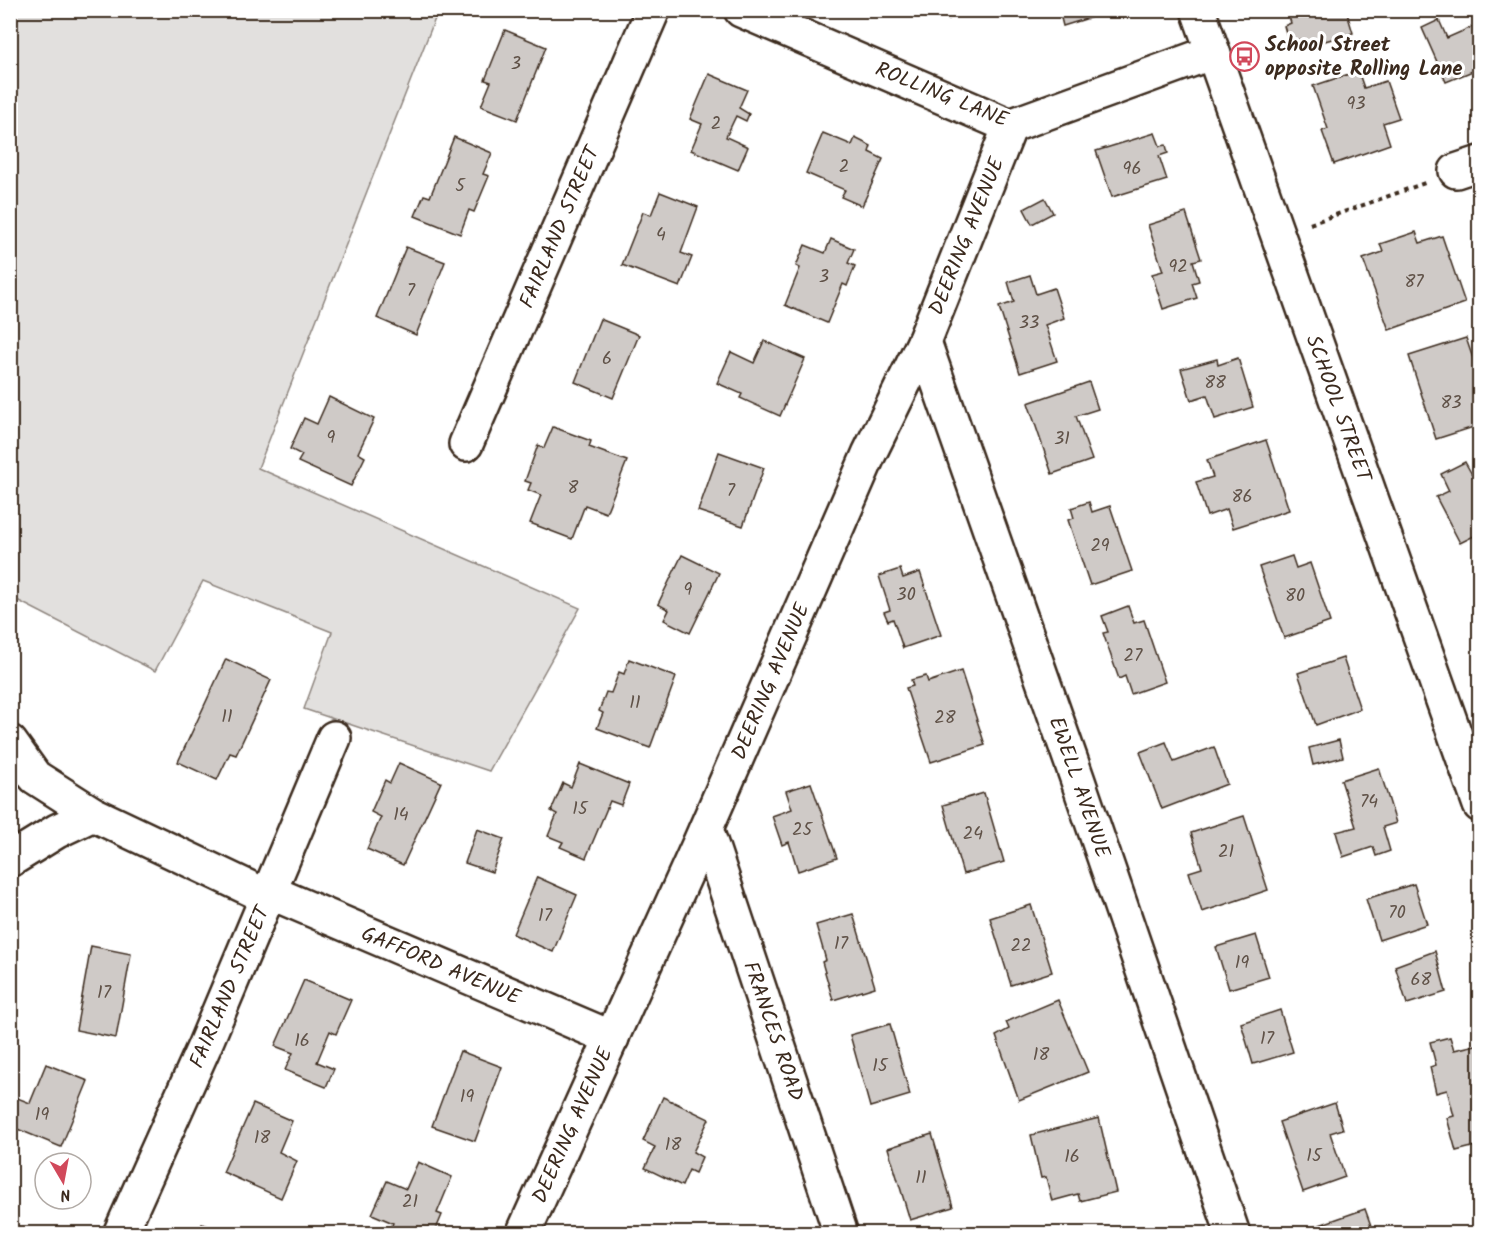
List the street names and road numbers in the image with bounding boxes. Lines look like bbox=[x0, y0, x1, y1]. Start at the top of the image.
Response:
street label: ROLLING LANE bbox=[870, 54, 1014, 137]
street label: FAIRLAND STREET bbox=[511, 140, 610, 314]
street label: DEERING AVENUE bbox=[921, 152, 1014, 320]
street label: SCHOOL STREET bbox=[1296, 331, 1380, 488]
street label: DEERING AVENUE bbox=[723, 597, 820, 765]
street label: EWELL AVENUE bbox=[1039, 712, 1118, 863]
street label: FAIRLAND STREET bbox=[181, 900, 280, 1074]
street label: GAFFORD AVENUE bbox=[356, 918, 526, 1015]
street label: FRANCES ROAD bbox=[733, 957, 812, 1106]
street label: DEERING AVENUE bbox=[524, 1042, 623, 1209]

